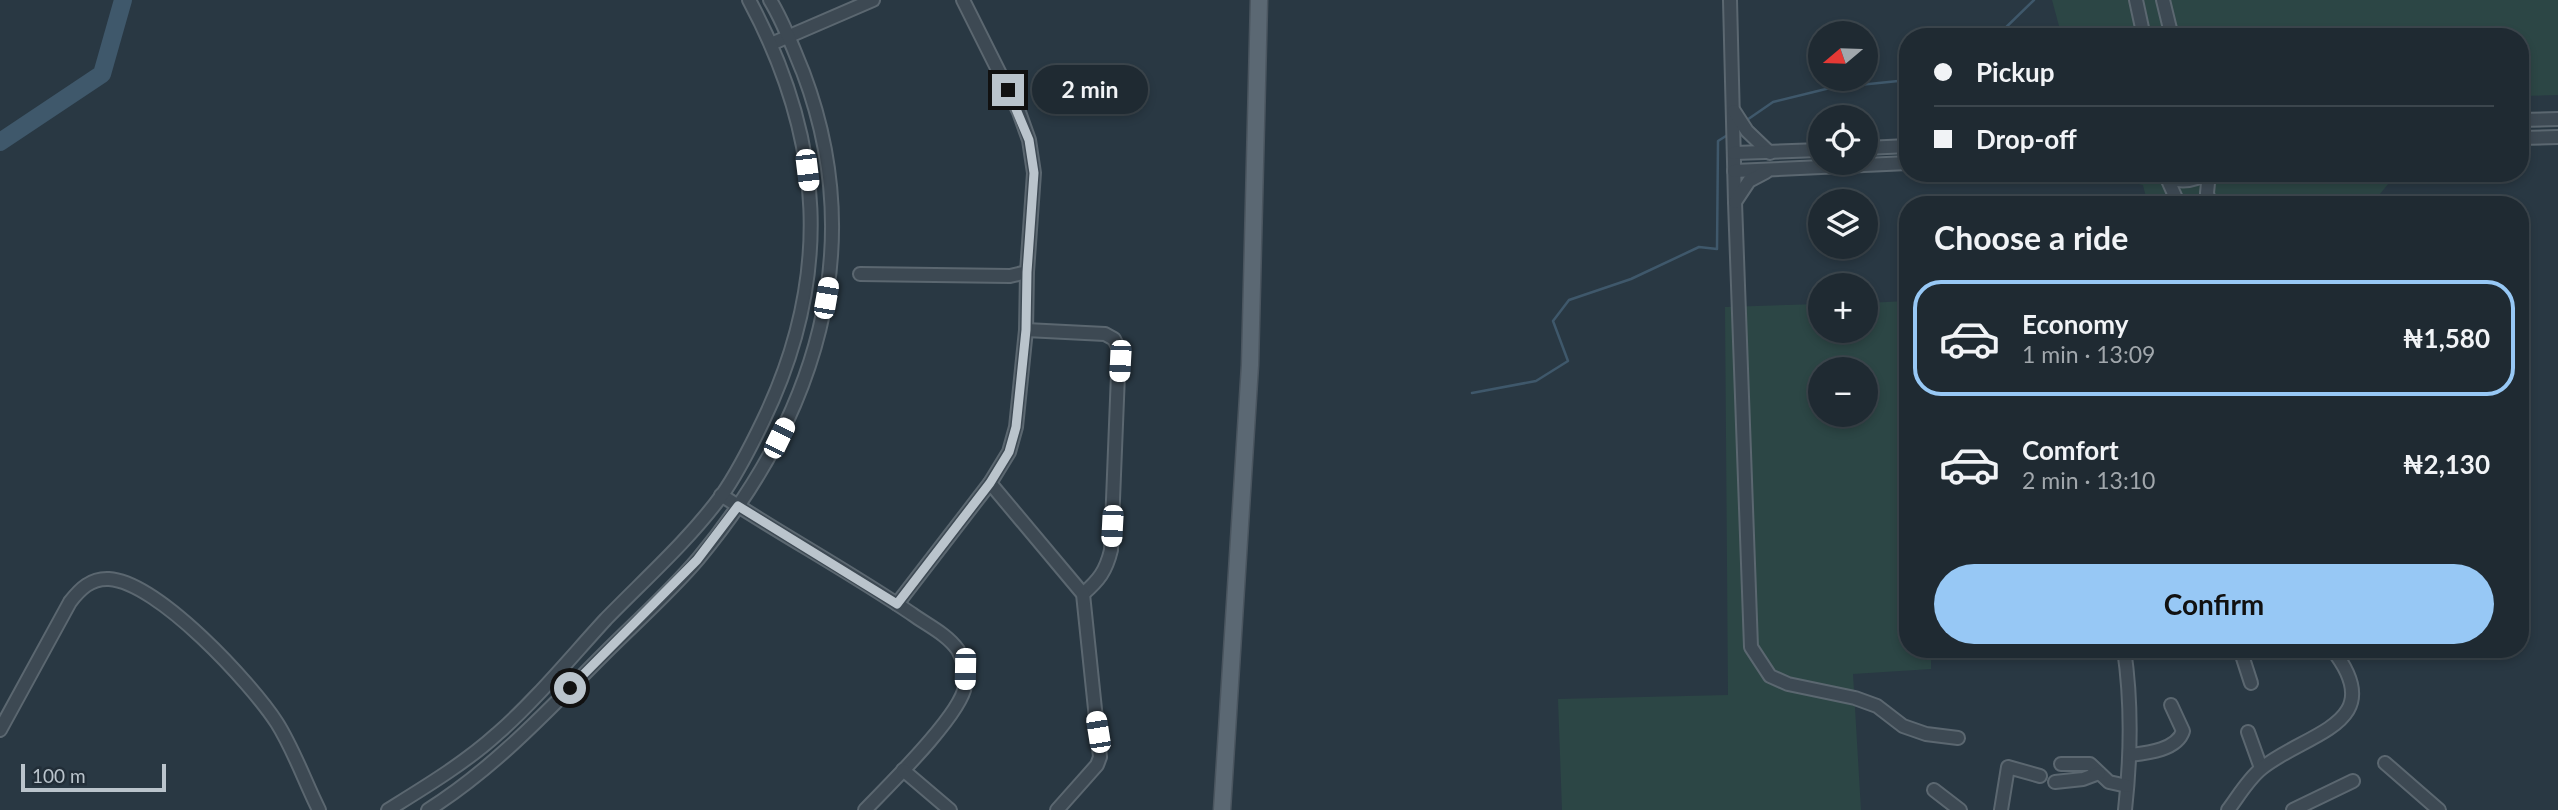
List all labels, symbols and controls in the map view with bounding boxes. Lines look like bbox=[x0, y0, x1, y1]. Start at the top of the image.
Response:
north arrow bbox=[1808, 21, 1878, 91]
map controls bbox=[1808, 21, 1878, 427]
text: Pickup bbox=[1976, 56, 2055, 88]
callout: 2 min bbox=[1032, 66, 1148, 114]
route end bbox=[992, 74, 1024, 106]
text: 2 min bbox=[1061, 75, 1119, 103]
button: locate bbox=[1808, 105, 1878, 175]
text: Drop-off bbox=[1976, 123, 2077, 155]
car bbox=[795, 148, 820, 192]
button: layers bbox=[1808, 189, 1878, 259]
text: Choose a ride bbox=[1934, 218, 2128, 257]
button: + bbox=[1808, 273, 1878, 343]
car bbox=[813, 275, 840, 321]
icon: car bbox=[1938, 307, 2001, 370]
text: Economy bbox=[2022, 308, 2128, 340]
text: ₦1,580 bbox=[2403, 322, 2490, 354]
car bbox=[1109, 339, 1132, 383]
text: 1 min · 13:09 bbox=[2022, 340, 2155, 368]
button: − bbox=[1808, 357, 1878, 427]
car bbox=[761, 415, 798, 461]
icon: car bbox=[1938, 433, 2001, 496]
text: Comfort bbox=[2022, 434, 2119, 466]
text: ₦2,130 bbox=[2403, 448, 2490, 480]
text: 2 min · 13:10 bbox=[2022, 466, 2155, 494]
car bbox=[1101, 504, 1124, 548]
button: Confirm bbox=[1934, 564, 2494, 644]
car bbox=[955, 648, 976, 690]
route start bbox=[554, 672, 586, 704]
car bbox=[1085, 710, 1112, 754]
scale bar bbox=[21, 761, 166, 793]
text: 100 m bbox=[32, 764, 86, 787]

